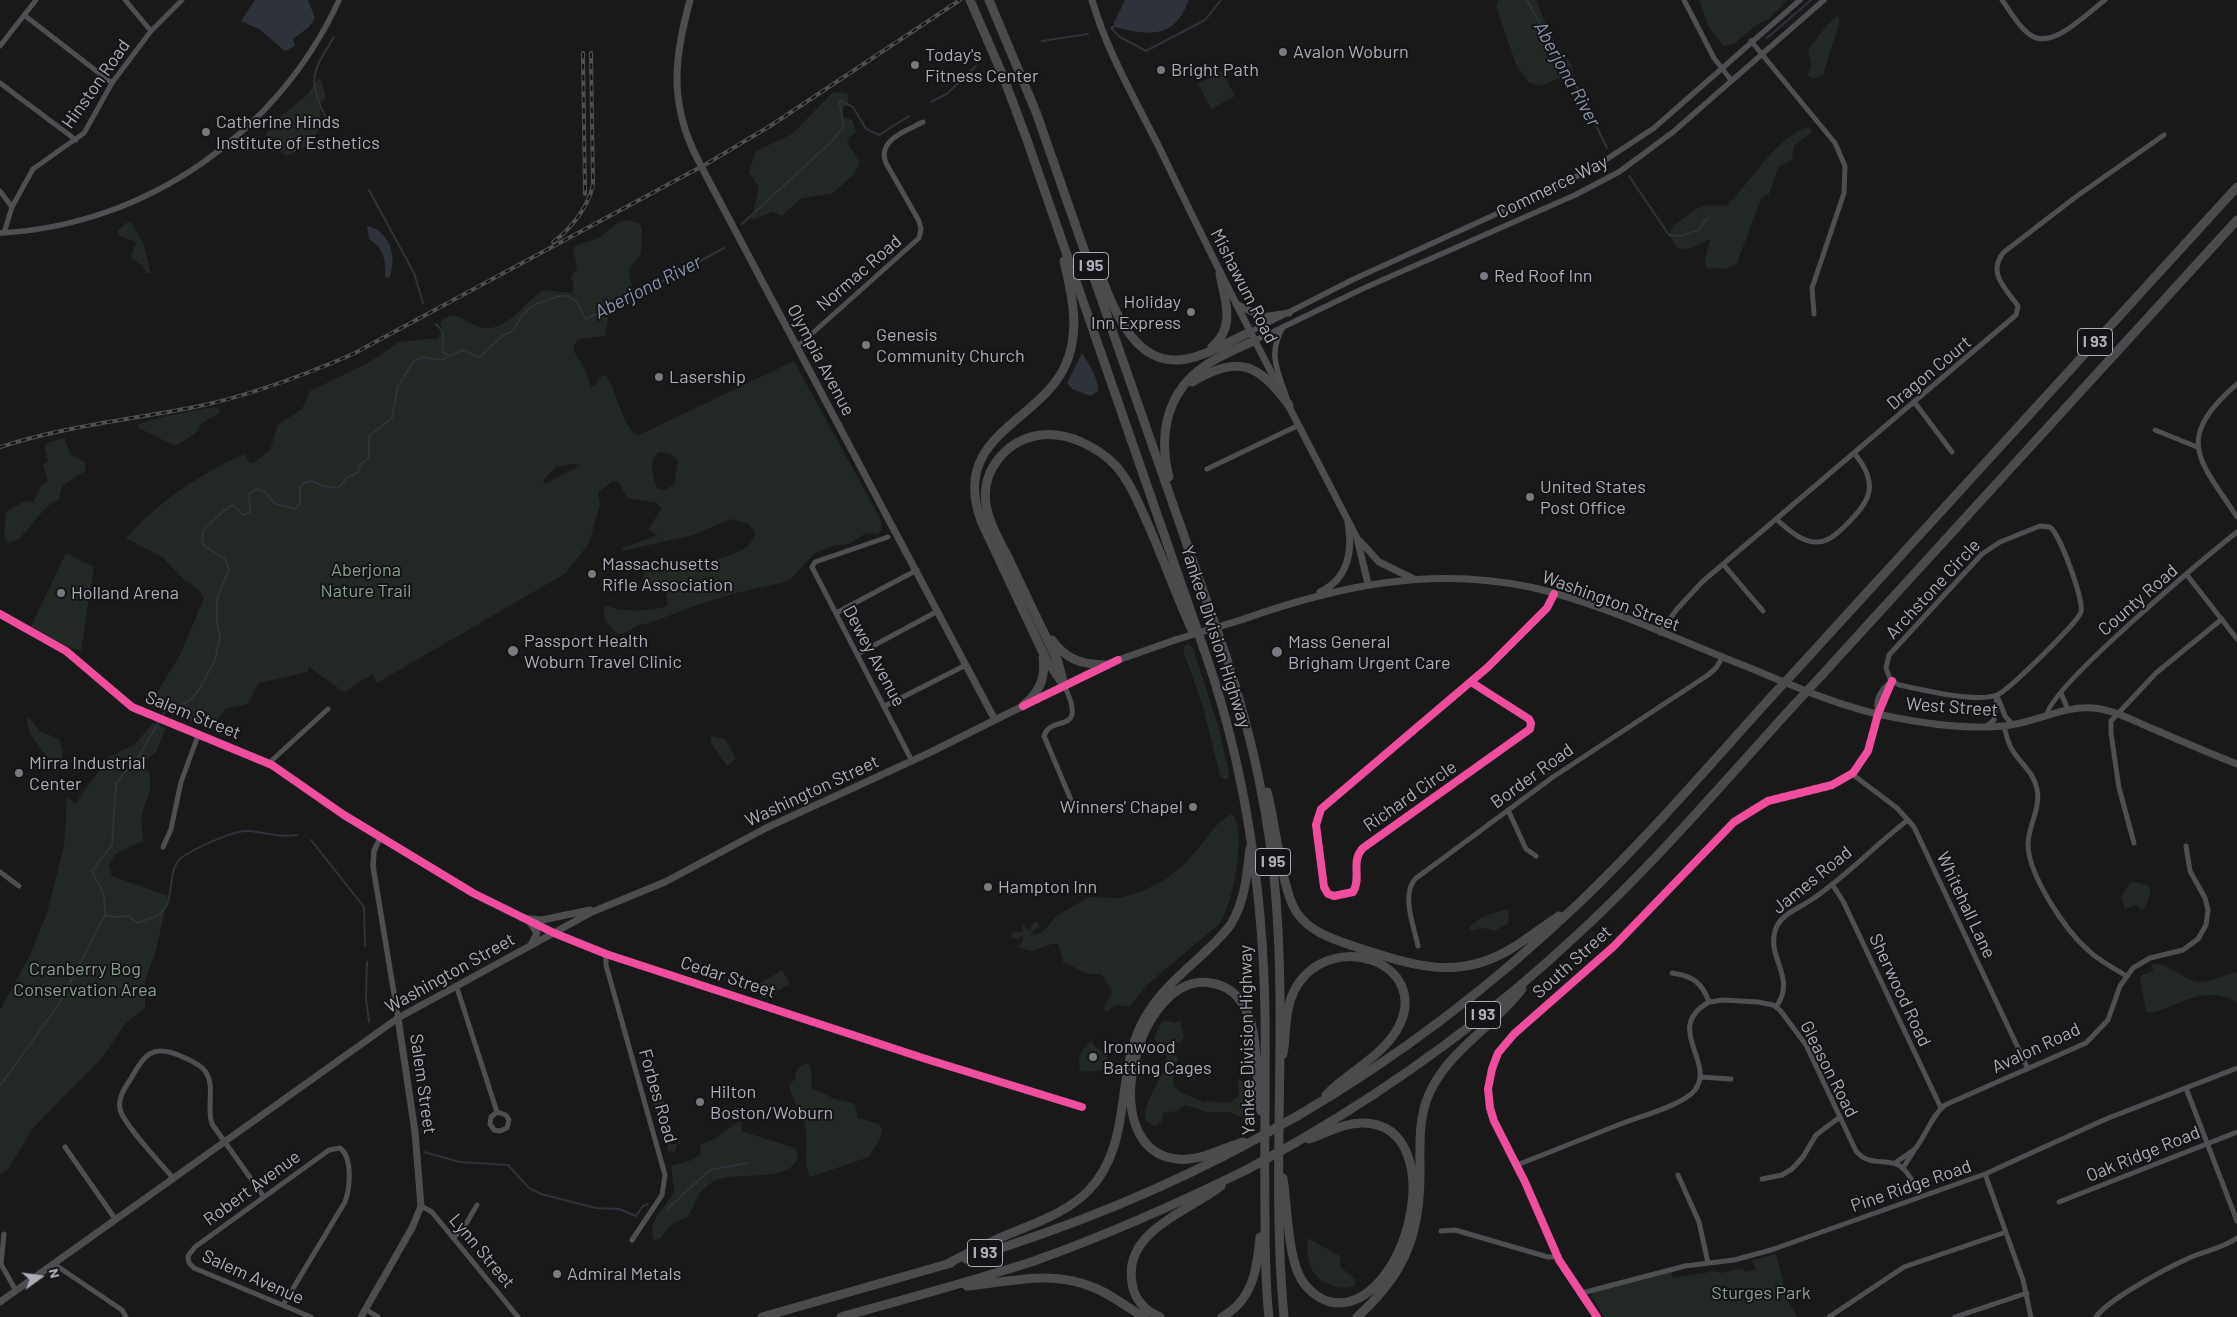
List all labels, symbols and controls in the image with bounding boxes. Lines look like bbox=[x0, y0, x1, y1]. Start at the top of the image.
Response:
water label: Aberjona River bbox=[1529, 17, 1605, 131]
street label: Hinston Road bbox=[57, 35, 135, 133]
place label: Avalon Woburn bbox=[1293, 41, 1409, 63]
place label: Today's Fitness Center bbox=[925, 44, 1039, 86]
marker: Avalon Woburn bbox=[1277, 46, 1289, 58]
marker: Today's Fitness Center bbox=[909, 59, 921, 71]
place label: Bright Path bbox=[1171, 59, 1259, 81]
marker: Bright Path bbox=[1155, 64, 1167, 76]
place label: Catherine Hinds Institute of Esthetics bbox=[216, 111, 380, 154]
marker: Catherine Hinds Institute of Esthetics bbox=[200, 126, 212, 138]
street label: Commerce Way bbox=[1493, 151, 1611, 223]
street label: Mishawum Road bbox=[1206, 225, 1282, 347]
street label: Normac Road bbox=[812, 230, 906, 316]
water label: Aberjona River bbox=[591, 250, 705, 324]
road number: I 95 bbox=[1074, 252, 1108, 280]
place label: Red Roof Inn bbox=[1494, 265, 1593, 287]
marker: Red Roof Inn bbox=[1478, 270, 1490, 282]
place label: Holiday Inn Express bbox=[1091, 291, 1181, 334]
street label: Olympia Avenue bbox=[783, 301, 859, 419]
marker: Holiday Inn Express bbox=[1185, 306, 1197, 318]
place label: Genesis Community Church bbox=[876, 324, 1025, 366]
road number: I 93 bbox=[2078, 328, 2112, 356]
street label: Dragon Court bbox=[1882, 332, 1976, 414]
marker: Genesis Community Church bbox=[860, 339, 872, 351]
place label: Lasership bbox=[669, 366, 746, 388]
marker: Lasership bbox=[653, 371, 665, 383]
place label: United States Post Office bbox=[1540, 476, 1646, 518]
marker: United States Post Office bbox=[1524, 491, 1536, 503]
street label: Archstone Circle bbox=[1881, 534, 1985, 644]
street label: Yankee Division Highway bbox=[1176, 543, 1256, 731]
place label: Massachusetts Rifle Association bbox=[602, 553, 733, 596]
park label: Aberjona Nature Trail bbox=[321, 559, 411, 602]
street label: County Road bbox=[2094, 560, 2182, 640]
street label: Washington Street bbox=[1539, 566, 1683, 636]
marker: Massachusetts Rifle Association bbox=[586, 568, 598, 580]
place label: Holland Arena bbox=[71, 582, 179, 604]
marker: Holland Arena bbox=[55, 587, 67, 599]
street label: Dewey Avenue bbox=[838, 602, 910, 710]
place label: Passport Health Woburn Travel Clinic bbox=[524, 630, 682, 672]
place label: Mass General Brigham Urgent Care bbox=[1288, 631, 1451, 674]
marker: Passport Health Woburn Travel Clinic bbox=[506, 644, 520, 658]
marker: Mass General Brigham Urgent Care bbox=[1270, 645, 1284, 659]
street label: Salem Street bbox=[142, 686, 244, 744]
street label: West Street bbox=[1905, 693, 1999, 721]
street label: Border Road bbox=[1486, 739, 1578, 813]
street label: Washington Street bbox=[742, 751, 882, 831]
place label: Mirra Industrial Center bbox=[29, 752, 146, 794]
street label: Richard Circle bbox=[1359, 756, 1461, 836]
marker: Mirra Industrial Center bbox=[13, 767, 25, 779]
place label: Winners' Chapel bbox=[1060, 796, 1183, 818]
marker: Winners' Chapel bbox=[1187, 801, 1199, 813]
street label: James Road bbox=[1768, 841, 1856, 919]
street label: Whitehall Lane bbox=[1932, 848, 2000, 962]
road number: I 95 bbox=[1256, 849, 1290, 876]
place label: Hampton Inn bbox=[998, 876, 1097, 898]
marker: Hampton Inn bbox=[982, 881, 994, 893]
street label: South Street bbox=[1528, 921, 1616, 1003]
street label: Washington Street bbox=[381, 928, 519, 1018]
street label: Sherwood Road bbox=[1864, 930, 1936, 1050]
street label: Yankee Division Highway bbox=[1235, 944, 1259, 1136]
street label: Cedar Street bbox=[678, 951, 778, 1003]
park label: Cranberry Bog Conservation Area bbox=[13, 958, 157, 1001]
road number: I 93 bbox=[1466, 1002, 1500, 1028]
street label: Gleason Road bbox=[1795, 1017, 1863, 1121]
street label: Avalon Road bbox=[1988, 1018, 2084, 1078]
street label: Salem Street bbox=[405, 1032, 441, 1136]
place label: Ironwood Batting Cages bbox=[1103, 1036, 1212, 1078]
street label: Forbes Road bbox=[634, 1046, 682, 1146]
marker: Ironwood Batting Cages bbox=[1087, 1051, 1099, 1063]
place label: Hilton Boston/Woburn bbox=[710, 1081, 833, 1124]
marker: Hilton Boston/Woburn bbox=[694, 1096, 706, 1108]
street label: Oak Ridge Road bbox=[2083, 1121, 2203, 1187]
street label: Robert Avenue bbox=[199, 1146, 305, 1230]
street label: Pine Ridge Road bbox=[1848, 1155, 1974, 1217]
street label: Lynn Street bbox=[445, 1209, 519, 1293]
road number: I 93 bbox=[968, 1240, 1002, 1266]
street label: Salem Avenue bbox=[199, 1245, 307, 1309]
north arrow bbox=[15, 1252, 65, 1302]
place label: Admiral Metals bbox=[567, 1263, 681, 1285]
text: N bbox=[46, 1267, 64, 1280]
marker: Admiral Metals bbox=[551, 1268, 563, 1280]
park label: Sturges Park bbox=[1711, 1282, 1811, 1304]

